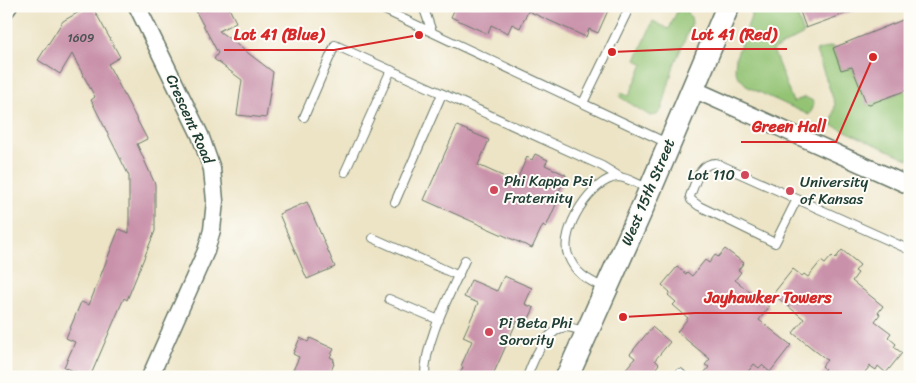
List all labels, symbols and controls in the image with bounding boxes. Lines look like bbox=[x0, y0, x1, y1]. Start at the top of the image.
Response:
callout: Lot 41 (Red) bbox=[682, 18, 787, 49]
callout: Lot 41 (Blue) bbox=[224, 19, 334, 50]
text: Lot 41 (Blue) bbox=[234, 20, 326, 49]
text: Lot 41 (Red) bbox=[691, 20, 778, 49]
house number: 1609 bbox=[68, 27, 94, 49]
street label: Crescent Road bbox=[159, 70, 222, 169]
callout: Green Hall bbox=[741, 111, 836, 142]
text: Green Hall bbox=[751, 112, 828, 141]
street label: West 15th Street bbox=[614, 134, 682, 250]
place label: Lot 110 bbox=[688, 162, 735, 188]
place label: Phi Kappa Psi Fraternity bbox=[504, 168, 593, 211]
marker: Lot 110 bbox=[739, 169, 751, 181]
place label: University of Kansas bbox=[800, 169, 869, 212]
marker: Phi Kappa Psi Fraternity bbox=[488, 184, 500, 196]
marker: University of Kansas bbox=[784, 185, 796, 197]
callout: Jayhawker Towers bbox=[695, 282, 842, 313]
text: Jayhawker Towers bbox=[703, 283, 832, 312]
place label: Pi Beta Phi Sorority bbox=[499, 310, 573, 353]
marker: Pi Beta Phi Sorority bbox=[483, 326, 495, 338]

